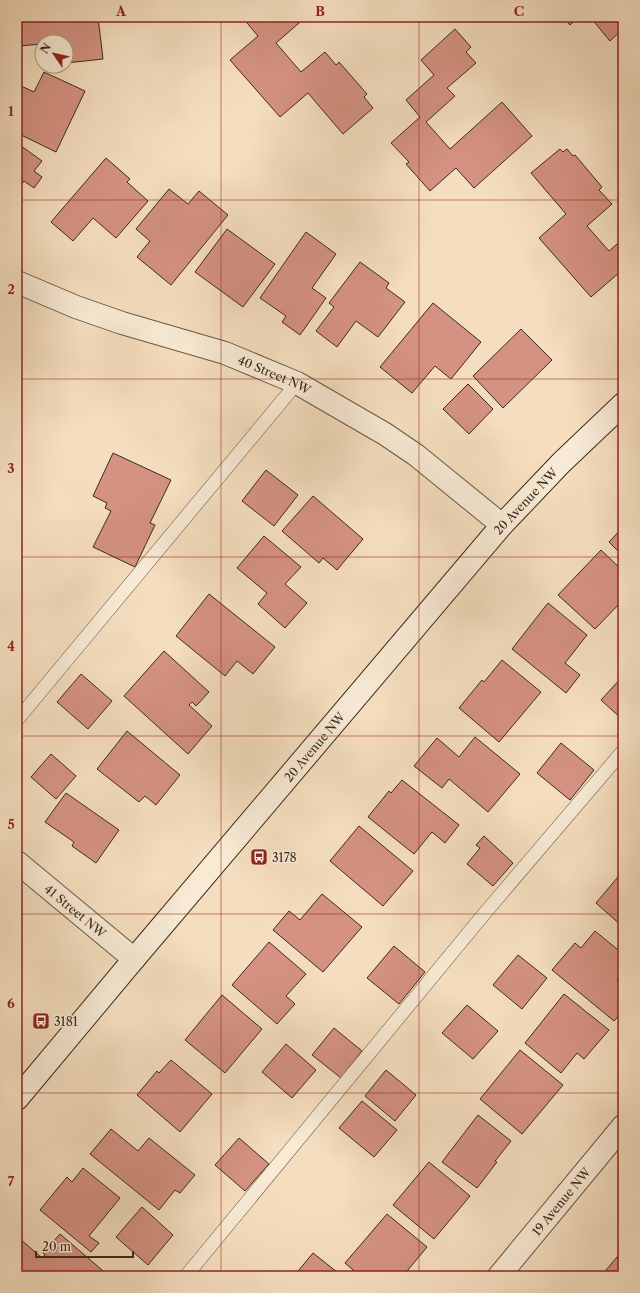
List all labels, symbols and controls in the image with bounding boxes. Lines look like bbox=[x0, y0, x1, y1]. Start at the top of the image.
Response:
text: A bbox=[115, 3, 127, 19]
text: B bbox=[315, 3, 325, 19]
text: C bbox=[514, 3, 524, 19]
north arrow bbox=[34, 34, 74, 74]
text: N bbox=[37, 40, 54, 56]
text: 1 bbox=[8, 103, 14, 119]
text: 2 bbox=[7, 281, 15, 297]
street label: 40 Street NW bbox=[236, 352, 314, 397]
text: 3 bbox=[7, 460, 15, 476]
street label: 20 Avenue NW bbox=[490, 464, 561, 537]
text: 4 bbox=[7, 638, 15, 654]
street label: 20 Avenue NW bbox=[281, 708, 348, 784]
text: 5 bbox=[7, 816, 15, 832]
bus stop icon: 3178 bbox=[249, 847, 269, 867]
place label: 3178 bbox=[272, 850, 297, 865]
street label: 41 Street NW bbox=[42, 881, 110, 941]
text: 6 bbox=[7, 995, 15, 1011]
bus stop icon: 3181 bbox=[31, 1011, 51, 1031]
place label: 3181 bbox=[54, 1014, 78, 1029]
street label: 19 Avenue NW bbox=[528, 1164, 594, 1238]
text: 7 bbox=[8, 1173, 15, 1189]
scale bar bbox=[36, 1233, 133, 1259]
text: 20 m bbox=[42, 1239, 71, 1254]

